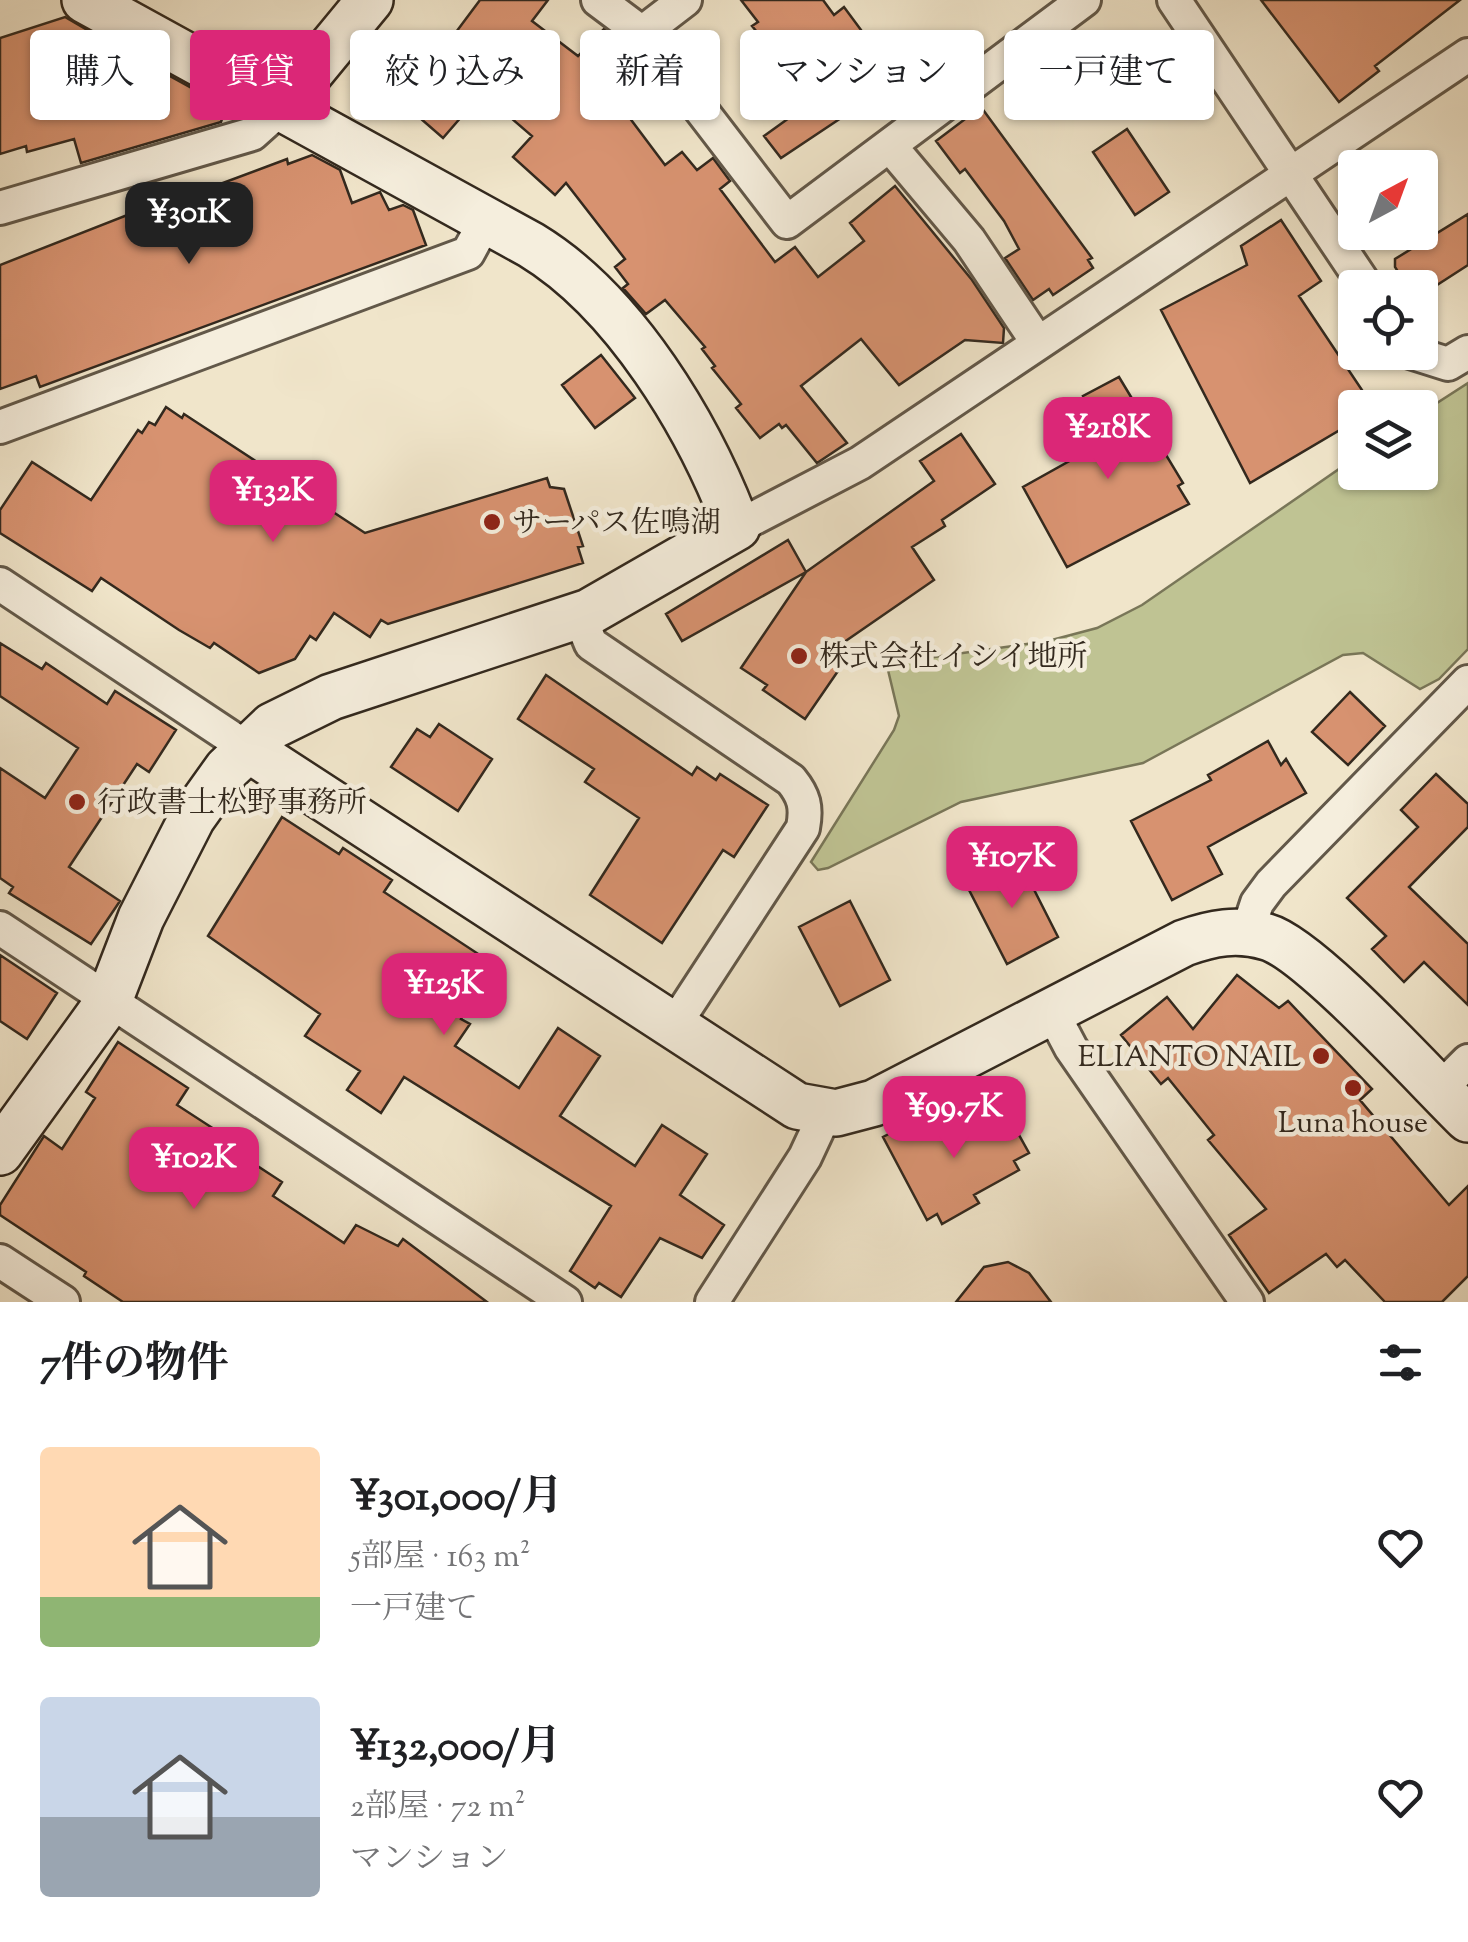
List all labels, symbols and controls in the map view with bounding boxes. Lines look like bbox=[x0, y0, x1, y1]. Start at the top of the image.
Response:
chip: 購入 bbox=[30, 30, 170, 120]
chip: 賃貸 bbox=[190, 30, 330, 120]
chip: 絞り込み bbox=[350, 30, 560, 120]
chip: 新着 bbox=[580, 30, 720, 120]
chip: マンション bbox=[740, 30, 984, 120]
chip: 一戸建て bbox=[1004, 30, 1214, 120]
north arrow bbox=[1338, 150, 1438, 250]
map controls bbox=[1338, 150, 1438, 490]
pin: ¥301K bbox=[119, 182, 259, 267]
text: ¥301K bbox=[147, 191, 231, 237]
button: locate bbox=[1338, 270, 1438, 370]
button: layers bbox=[1338, 390, 1438, 490]
pin: ¥218K bbox=[1038, 397, 1178, 482]
text: ¥218K bbox=[1065, 406, 1151, 452]
pin: ¥132K bbox=[203, 460, 343, 545]
text: ¥132K bbox=[232, 469, 314, 515]
place label: サーパス佐鳴湖 bbox=[512, 503, 721, 546]
marker: サーパス佐鳴湖 bbox=[481, 511, 503, 533]
place label: 株式会社イシイ地所 bbox=[819, 637, 1088, 680]
marker: 株式会社イシイ地所 bbox=[788, 645, 810, 667]
place label: 行政書士松野事務所 bbox=[97, 783, 367, 826]
marker: 行政書士松野事務所 bbox=[66, 791, 88, 813]
pin: ¥107K bbox=[942, 826, 1082, 911]
text: ¥107K bbox=[968, 835, 1056, 881]
pin: ¥125K bbox=[374, 953, 514, 1038]
text: ¥125K bbox=[404, 962, 484, 1008]
place label: ELIANTO NAIL bbox=[1078, 1037, 1301, 1080]
marker: ELIANTO NAIL bbox=[1310, 1045, 1332, 1067]
pin: ¥99.7K bbox=[873, 1076, 1035, 1161]
marker: Luna house bbox=[1342, 1077, 1364, 1099]
text: ¥99.7K bbox=[905, 1085, 1003, 1131]
place label: Luna house bbox=[1278, 1103, 1428, 1146]
pin: ¥102K bbox=[124, 1127, 264, 1212]
text: ¥102K bbox=[151, 1136, 237, 1182]
icon: filters bbox=[1373, 1335, 1428, 1390]
text: 7件の物件 bbox=[40, 1336, 229, 1396]
text: ¥301,000/月 bbox=[350, 1469, 563, 1529]
icon: home bbox=[120, 1487, 240, 1607]
icon: heart bbox=[1373, 1520, 1428, 1575]
text: 5部屋 · 163 m² bbox=[350, 1535, 530, 1581]
text: 一戸建て bbox=[350, 1587, 478, 1633]
text: ¥132,000/月 bbox=[350, 1719, 561, 1779]
icon: home bbox=[120, 1737, 240, 1857]
icon: heart bbox=[1373, 1770, 1428, 1825]
text: 2部屋 · 72 m² bbox=[350, 1785, 525, 1831]
text: マンション bbox=[350, 1837, 509, 1883]

